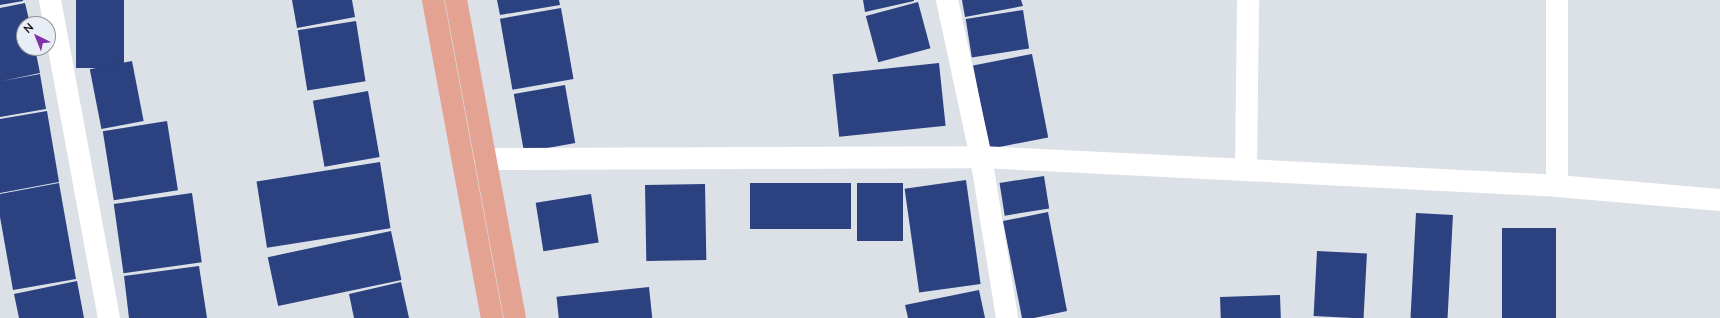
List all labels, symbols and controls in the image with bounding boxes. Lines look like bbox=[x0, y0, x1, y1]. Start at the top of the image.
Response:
north arrow bbox=[16, 16, 56, 56]
text: N bbox=[21, 20, 36, 35]

